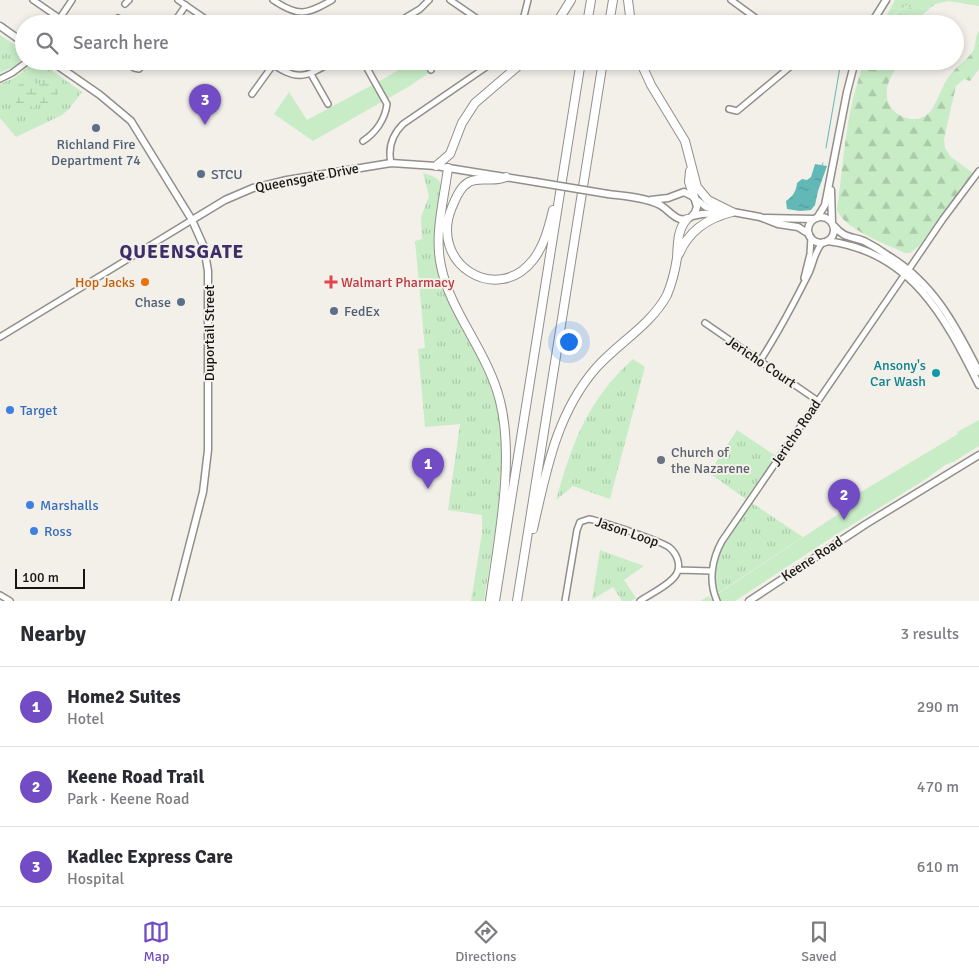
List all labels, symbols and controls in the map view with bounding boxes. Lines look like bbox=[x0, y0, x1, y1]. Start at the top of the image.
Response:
search box bbox=[15, 15, 964, 70]
icon: search bbox=[33, 29, 61, 57]
text: Search here bbox=[73, 31, 169, 55]
pin: 3 bbox=[189, 84, 221, 125]
marker: Richland Fire Department 74 bbox=[90, 122, 102, 134]
place label: Richland Fire Department 74 bbox=[51, 136, 141, 169]
street label: Queensgate Drive bbox=[254, 160, 360, 196]
place label: STCU bbox=[211, 166, 243, 183]
marker: STCU bbox=[195, 168, 207, 180]
district label: QUEENSGATE bbox=[120, 240, 244, 264]
place label: Hop Jacks bbox=[75, 274, 135, 291]
place label: Walmart Pharmacy bbox=[341, 274, 455, 291]
marker: Hop Jacks bbox=[139, 276, 151, 288]
marker: Walmart Pharmacy bbox=[325, 276, 337, 288]
street label: Duportail Street bbox=[201, 285, 218, 381]
place label: Chase bbox=[135, 294, 171, 311]
marker: Chase bbox=[175, 296, 187, 308]
place label: FedEx bbox=[344, 303, 380, 320]
marker: FedEx bbox=[328, 305, 340, 317]
your location bbox=[556, 329, 582, 355]
street label: Jericho Court bbox=[723, 332, 799, 392]
place label: Ansony's Car Wash bbox=[870, 357, 926, 390]
marker: Ansony's Car Wash bbox=[930, 367, 942, 379]
street label: Jericho Road bbox=[767, 396, 825, 470]
place label: Target bbox=[20, 402, 57, 419]
marker: Target bbox=[4, 404, 16, 416]
place label: Church of the Nazarene bbox=[671, 444, 750, 477]
pin: 1 bbox=[412, 448, 444, 489]
marker: Church of the Nazarene bbox=[655, 454, 667, 466]
pin: 2 bbox=[828, 479, 860, 520]
place label: Marshalls bbox=[40, 497, 99, 514]
marker: Marshalls bbox=[24, 499, 36, 511]
street label: Jason Loop bbox=[593, 513, 661, 551]
place label: Ross bbox=[44, 523, 72, 540]
marker: Ross bbox=[28, 525, 40, 537]
street label: Keene Road bbox=[778, 533, 846, 585]
scale bar bbox=[15, 566, 85, 589]
text: 100 m bbox=[22, 569, 59, 586]
text: Nearby bbox=[20, 621, 86, 647]
text: 3 results bbox=[900, 624, 959, 644]
text: Home2 Suites bbox=[67, 685, 181, 709]
text: 1 bbox=[32, 697, 40, 717]
text: 290 m bbox=[917, 697, 959, 717]
text: Hotel bbox=[67, 709, 104, 729]
text: Keene Road Trail bbox=[67, 765, 204, 789]
text: 2 bbox=[32, 777, 40, 797]
text: 470 m bbox=[917, 777, 959, 797]
text: Park · Keene Road bbox=[67, 789, 189, 809]
text: Kadlec Express Care bbox=[67, 845, 233, 869]
text: 3 bbox=[32, 857, 40, 877]
text: 610 m bbox=[917, 857, 959, 877]
text: Hospital bbox=[67, 869, 124, 889]
tab: Map bbox=[142, 918, 170, 965]
tab: Directions bbox=[455, 918, 516, 965]
tab: Saved bbox=[801, 918, 837, 965]

